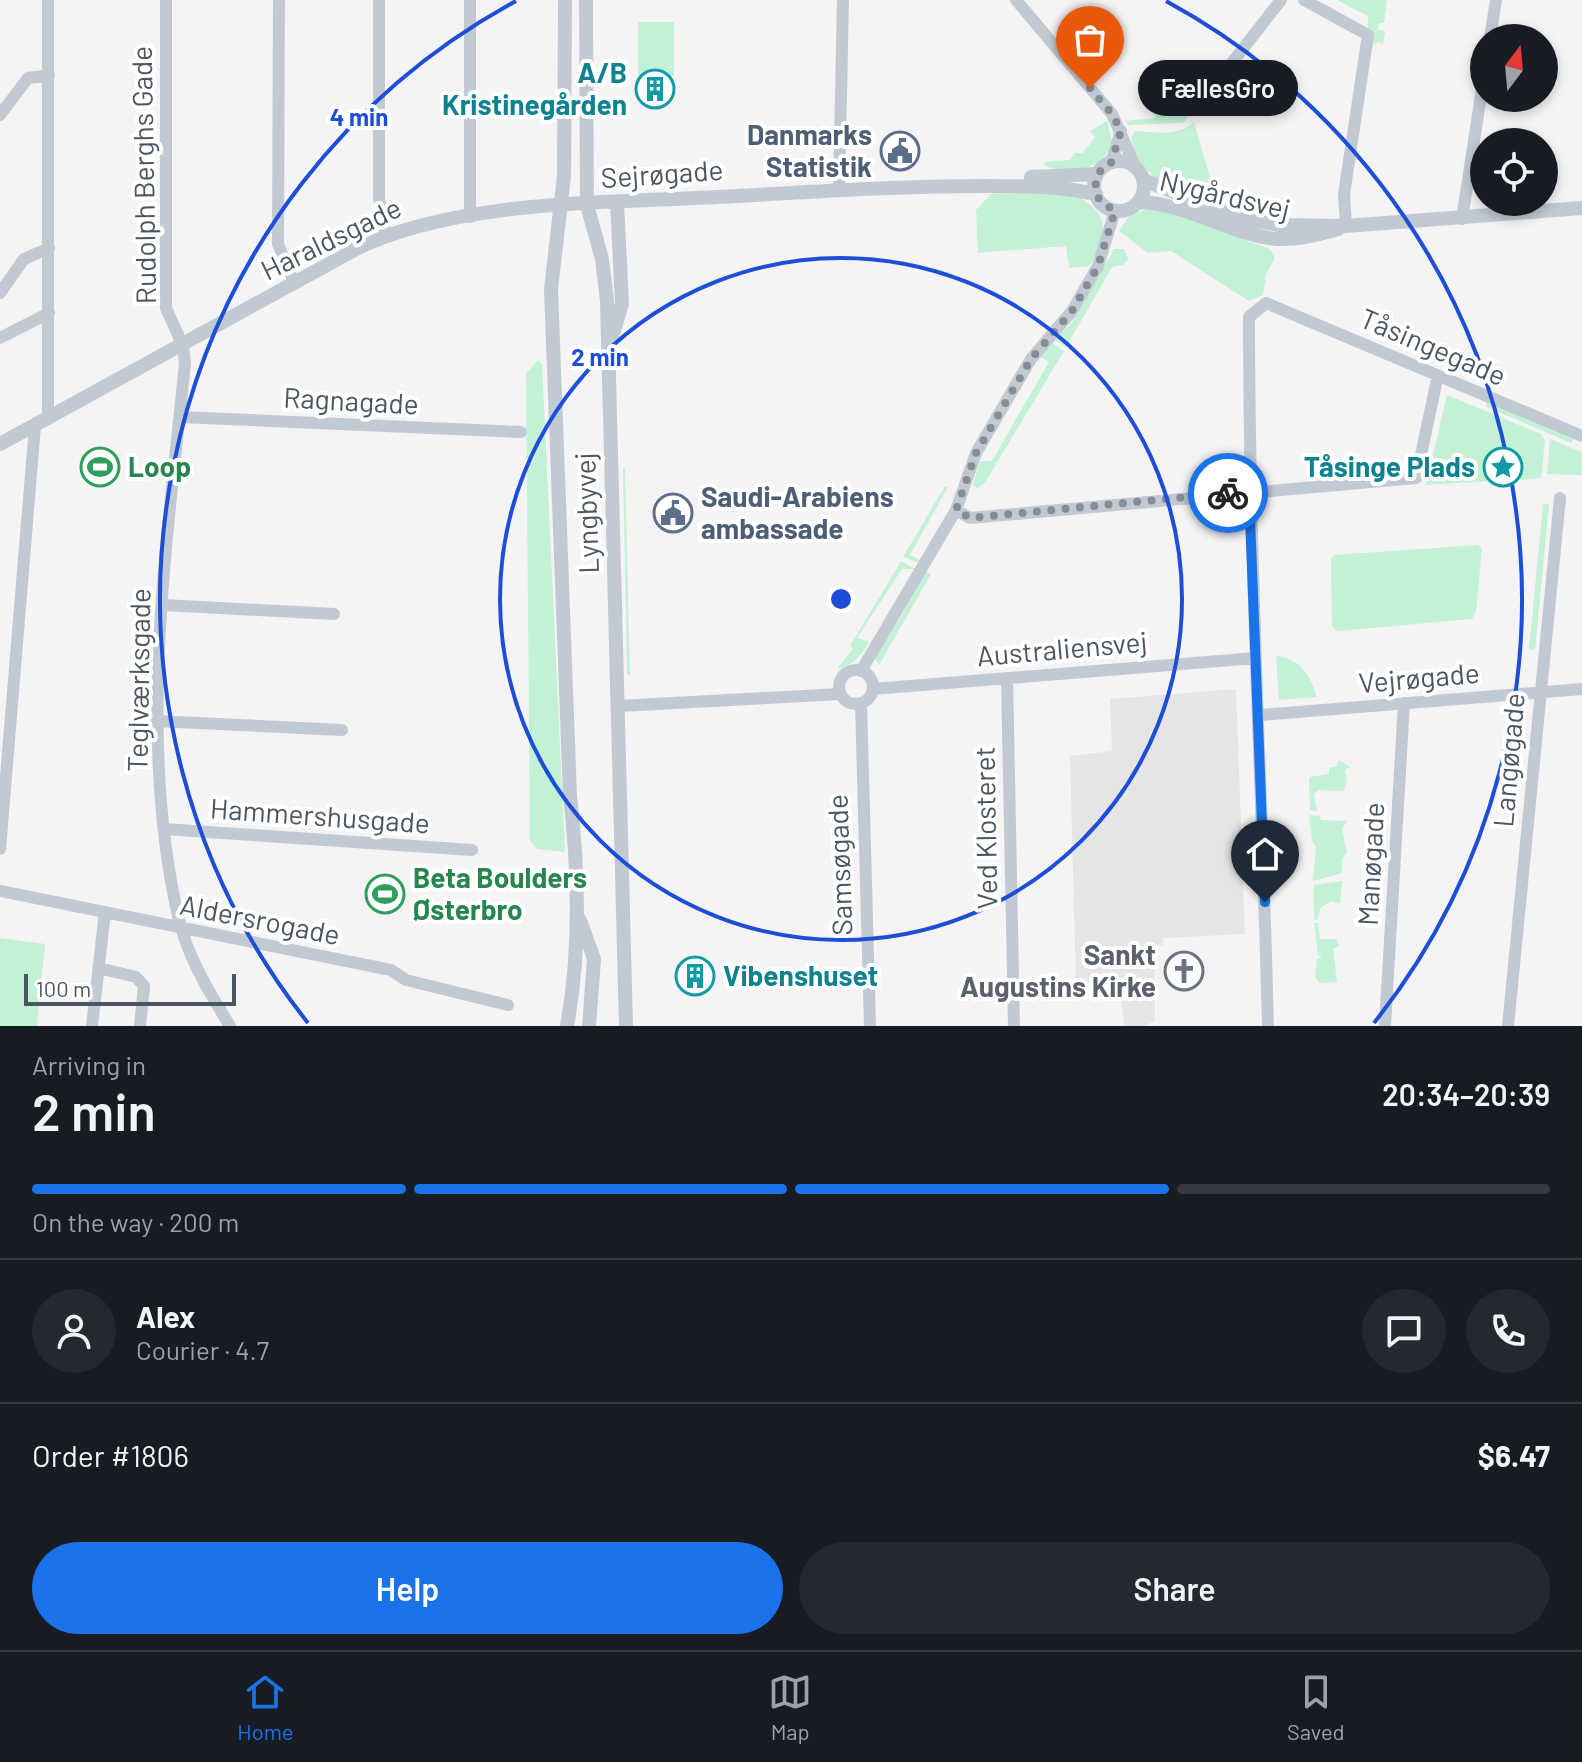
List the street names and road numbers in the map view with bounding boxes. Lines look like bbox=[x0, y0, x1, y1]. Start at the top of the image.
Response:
street label: Rudolph Berghs Gade bbox=[124, 46, 162, 304]
street label: Sejrøgade bbox=[600, 152, 724, 194]
street label: Nygårdsvej bbox=[1157, 162, 1294, 226]
street label: Haraldsgade bbox=[255, 190, 406, 287]
street label: Tåsingegade bbox=[1355, 300, 1511, 392]
street label: Ragnagade bbox=[283, 379, 420, 421]
street label: Lyngbyvej bbox=[567, 452, 605, 574]
street label: Teglværksgade bbox=[119, 588, 157, 772]
street label: Australiensvej bbox=[975, 624, 1149, 672]
street label: Vejrøgade bbox=[1357, 655, 1481, 699]
street label: Langøgade bbox=[1485, 691, 1531, 828]
street label: Ved Klosteret bbox=[967, 746, 1003, 910]
street label: Hammershusgade bbox=[209, 790, 431, 840]
street label: Samsøgade bbox=[820, 794, 858, 936]
street label: Manøgade bbox=[1350, 801, 1390, 927]
street label: Aldersrogade bbox=[177, 887, 343, 951]

